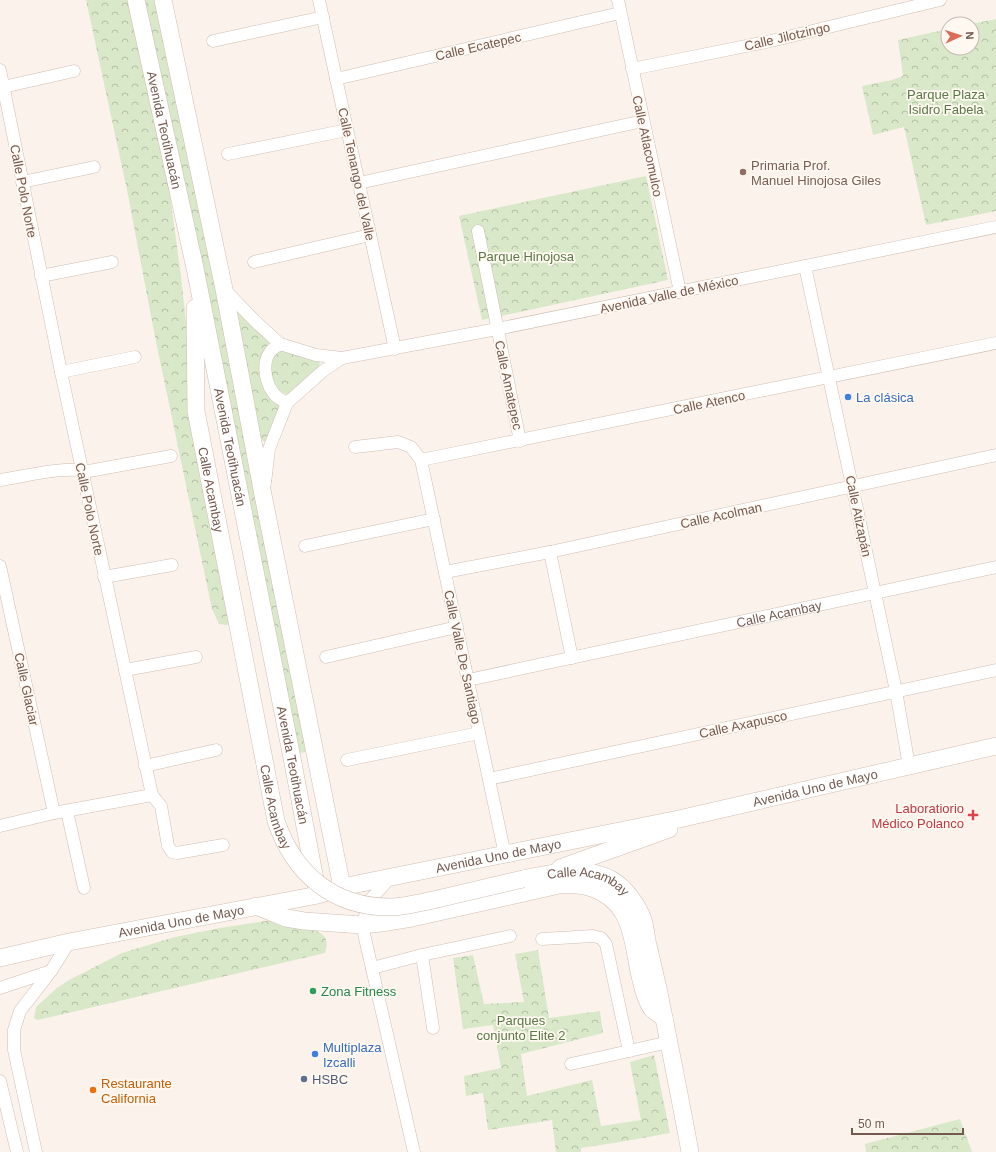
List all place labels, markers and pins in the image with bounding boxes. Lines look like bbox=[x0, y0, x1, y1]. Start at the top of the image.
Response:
place label: Primaria Prof. Manuel Hinojosa Giles bbox=[751, 158, 882, 188]
marker: Primaria Prof. Manuel Hinojosa Giles bbox=[738, 167, 748, 177]
place label: La clásica bbox=[856, 390, 915, 405]
marker: La clásica bbox=[843, 392, 853, 402]
place label: Laboratiorio Médico Polanco bbox=[872, 801, 964, 831]
marker: Laboratiorio Médico Polanco bbox=[967, 809, 979, 821]
place label: Zona Fitness bbox=[321, 984, 397, 999]
marker: Zona Fitness bbox=[308, 986, 318, 996]
place label: Multiplaza Izcalli bbox=[323, 1040, 382, 1070]
marker: Multiplaza Izcalli bbox=[310, 1049, 320, 1059]
place label: HSBC bbox=[312, 1072, 348, 1087]
marker: HSBC bbox=[299, 1074, 309, 1084]
place label: Restaurante California bbox=[101, 1076, 172, 1106]
marker: Restaurante California bbox=[88, 1085, 98, 1095]

